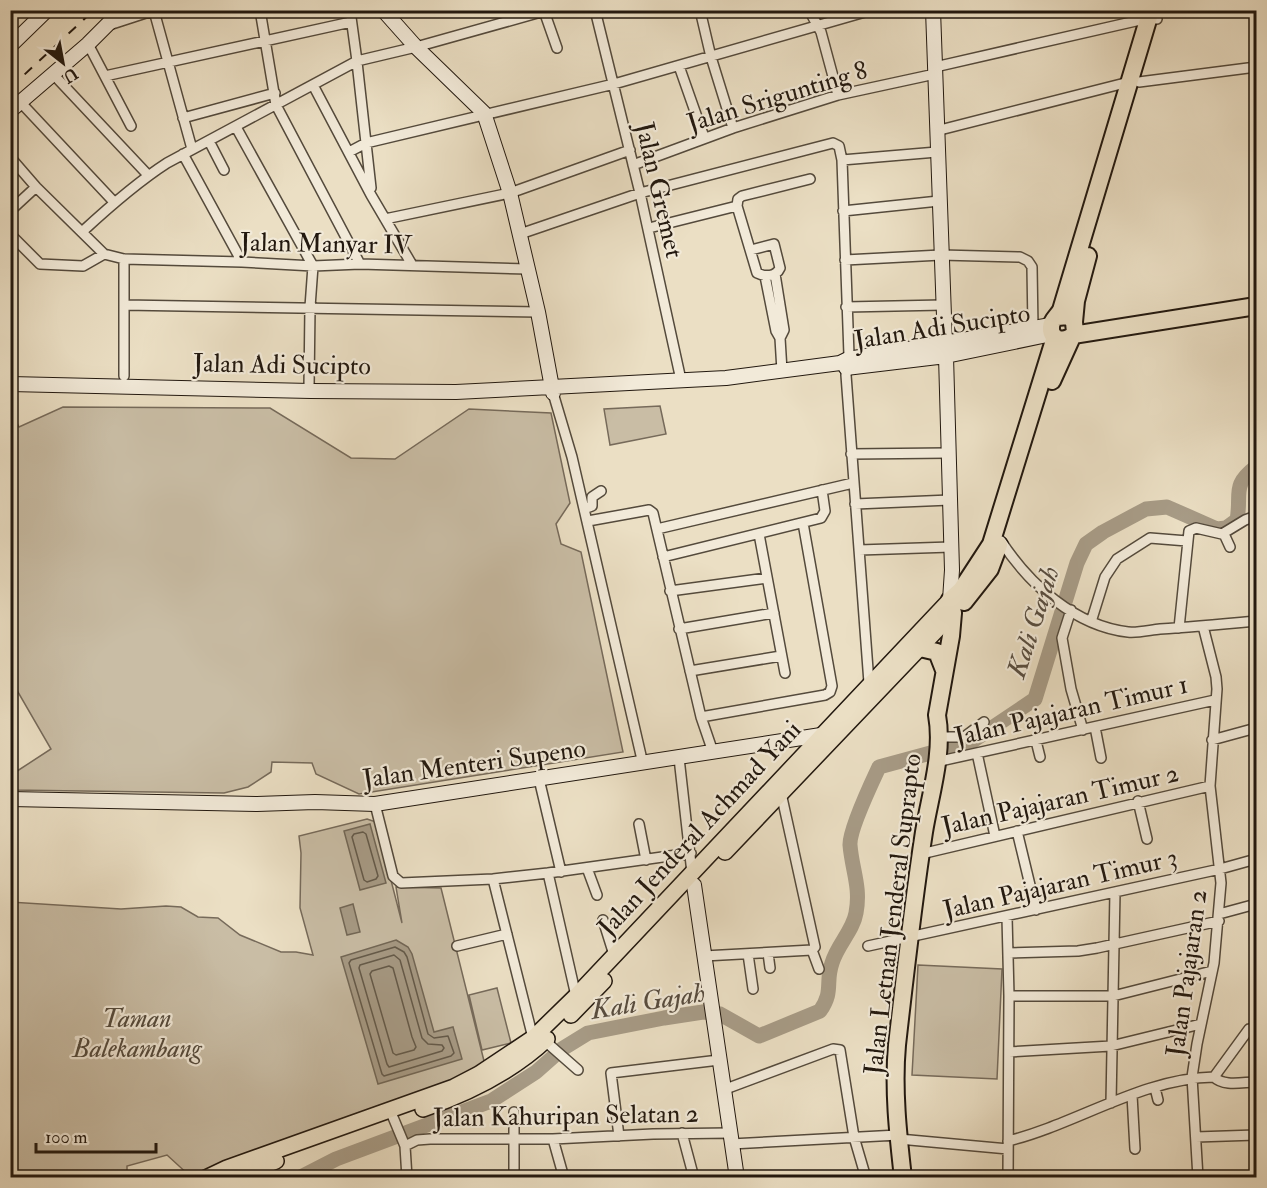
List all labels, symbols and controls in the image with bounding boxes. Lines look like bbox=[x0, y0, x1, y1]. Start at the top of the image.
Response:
north arrow bbox=[33, 33, 93, 93]
street label: Jalan Srigunting 8 bbox=[682, 54, 871, 140]
text: U bbox=[59, 63, 81, 87]
street label: Jalan Gremet bbox=[628, 118, 690, 261]
street label: Jalan Manyar IV bbox=[239, 226, 414, 262]
street label: Jalan Adi Sucipto bbox=[851, 297, 1033, 358]
street label: Jalan Adi Sucipto bbox=[192, 347, 371, 384]
water label: Kali Gajah bbox=[999, 562, 1067, 684]
street label: Jalan Pajajaran Timur 1 bbox=[950, 669, 1191, 754]
street label: Jalan Jenderal Achmad Yani bbox=[591, 714, 808, 944]
street label: Jalan Menteri Supeno bbox=[360, 733, 588, 797]
street label: Jalan Letnan Jenderal Suprapto bbox=[857, 752, 930, 1078]
street label: Jalan Pajajaran Timur 2 bbox=[938, 757, 1182, 843]
street label: Jalan Pajajaran Timur 3 bbox=[939, 841, 1180, 927]
street label: Jalan Pajajaran 2 bbox=[1159, 888, 1215, 1060]
water label: Kali Gajah bbox=[587, 976, 707, 1027]
park label: Taman Balekambang bbox=[70, 1003, 203, 1065]
street label: Jalan Kahuripan Selatan 2 bbox=[432, 1098, 699, 1135]
scale bar bbox=[36, 1116, 156, 1154]
text: 100 m bbox=[45, 1126, 88, 1149]

